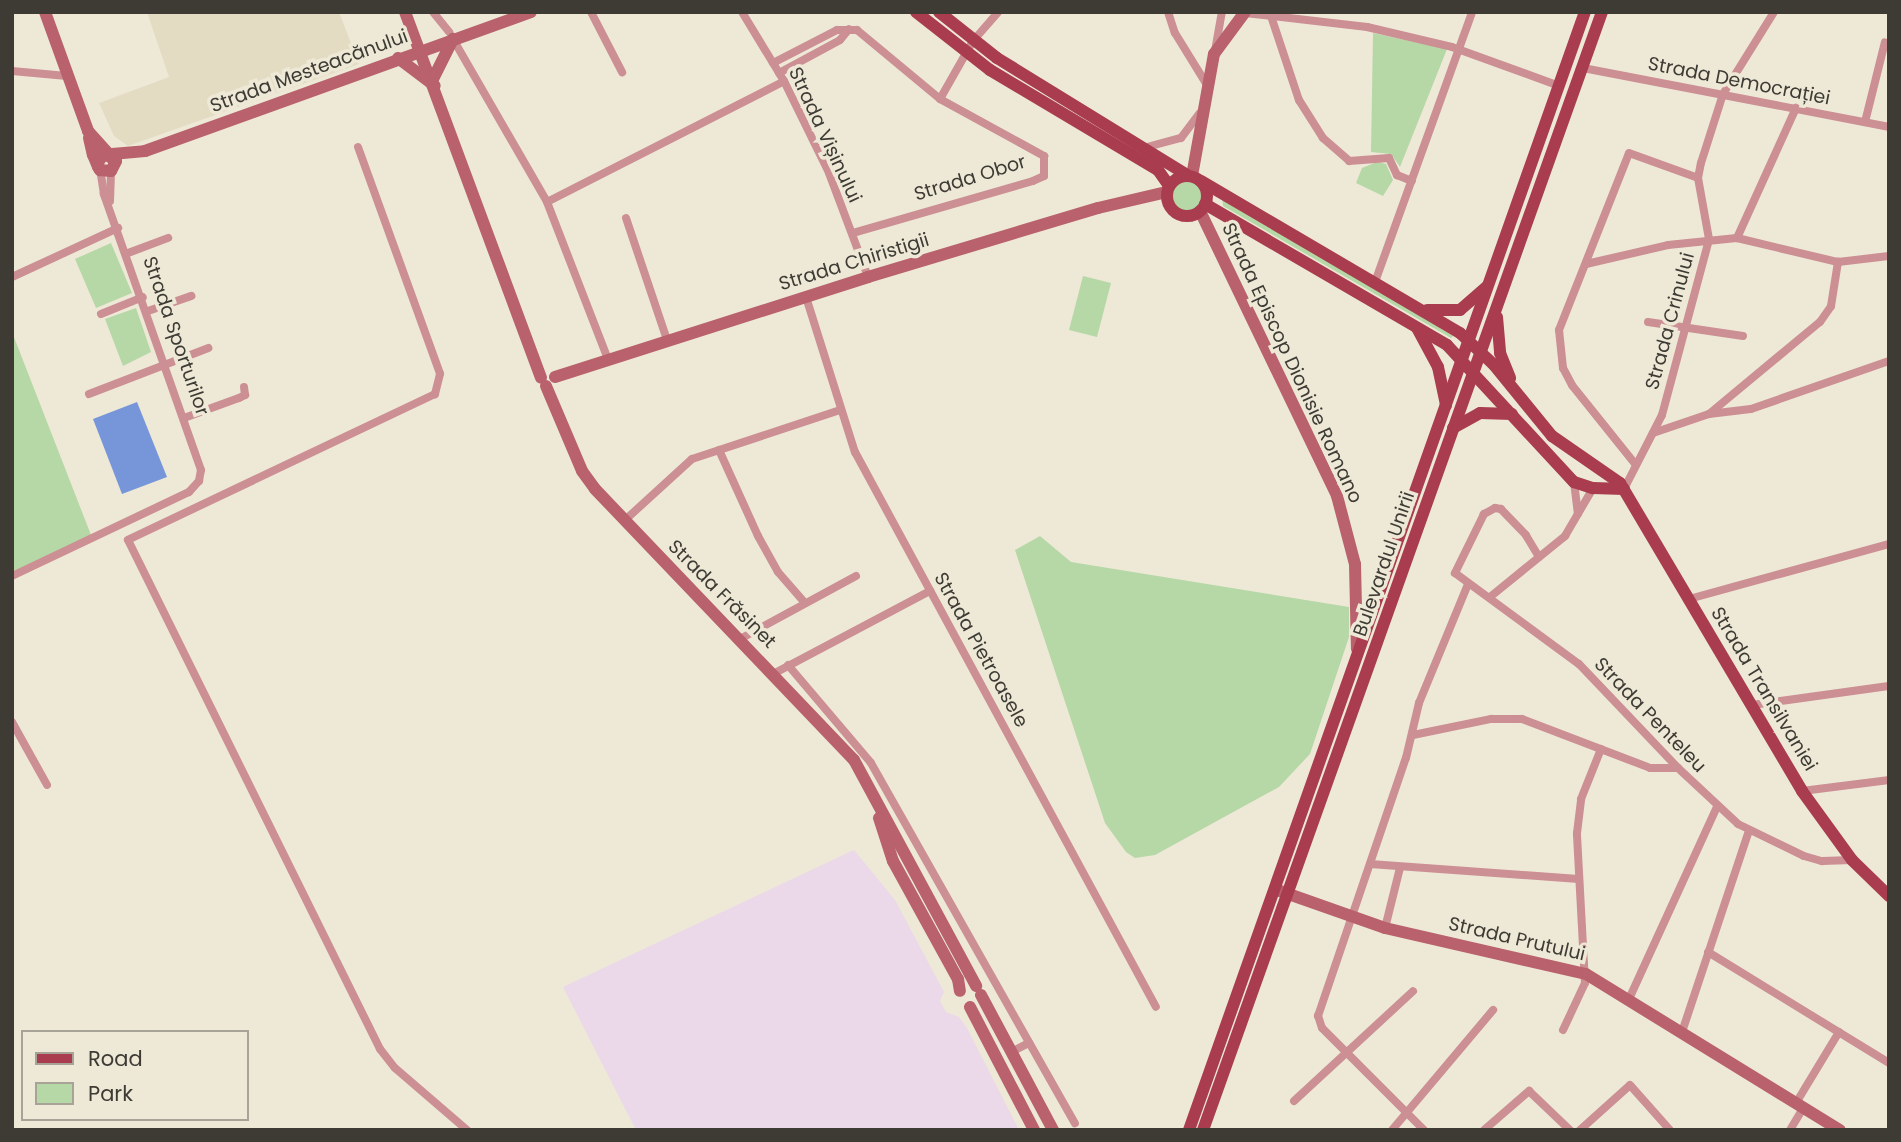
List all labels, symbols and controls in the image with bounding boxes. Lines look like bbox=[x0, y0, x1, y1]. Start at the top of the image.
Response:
street label: Strada Mesteacănului bbox=[207, 25, 411, 117]
street label: Strada Democrației bbox=[1646, 52, 1832, 110]
street label: Strada Vișinului bbox=[784, 64, 866, 206]
street label: Strada Obor bbox=[911, 150, 1029, 206]
street label: Strada Episcop Dionisie Romano bbox=[1217, 219, 1367, 507]
street label: Strada Chiristigii bbox=[776, 228, 932, 296]
street label: Strada Crinului bbox=[1641, 250, 1699, 392]
street label: Strada Sporturilor bbox=[138, 253, 214, 419]
street label: Bulevardul Unirii bbox=[1349, 489, 1419, 639]
street label: Strada Frăsinet bbox=[663, 535, 781, 653]
street label: Strada Pietroasele bbox=[929, 569, 1033, 731]
street label: Strada Transilvaniei bbox=[1706, 603, 1822, 775]
street label: Strada Penteleu bbox=[1589, 653, 1711, 777]
street label: Strada Prutului bbox=[1446, 912, 1588, 966]
legend bbox=[21, 1030, 248, 1121]
text: Road bbox=[88, 1044, 143, 1073]
text: Park bbox=[88, 1079, 133, 1108]

